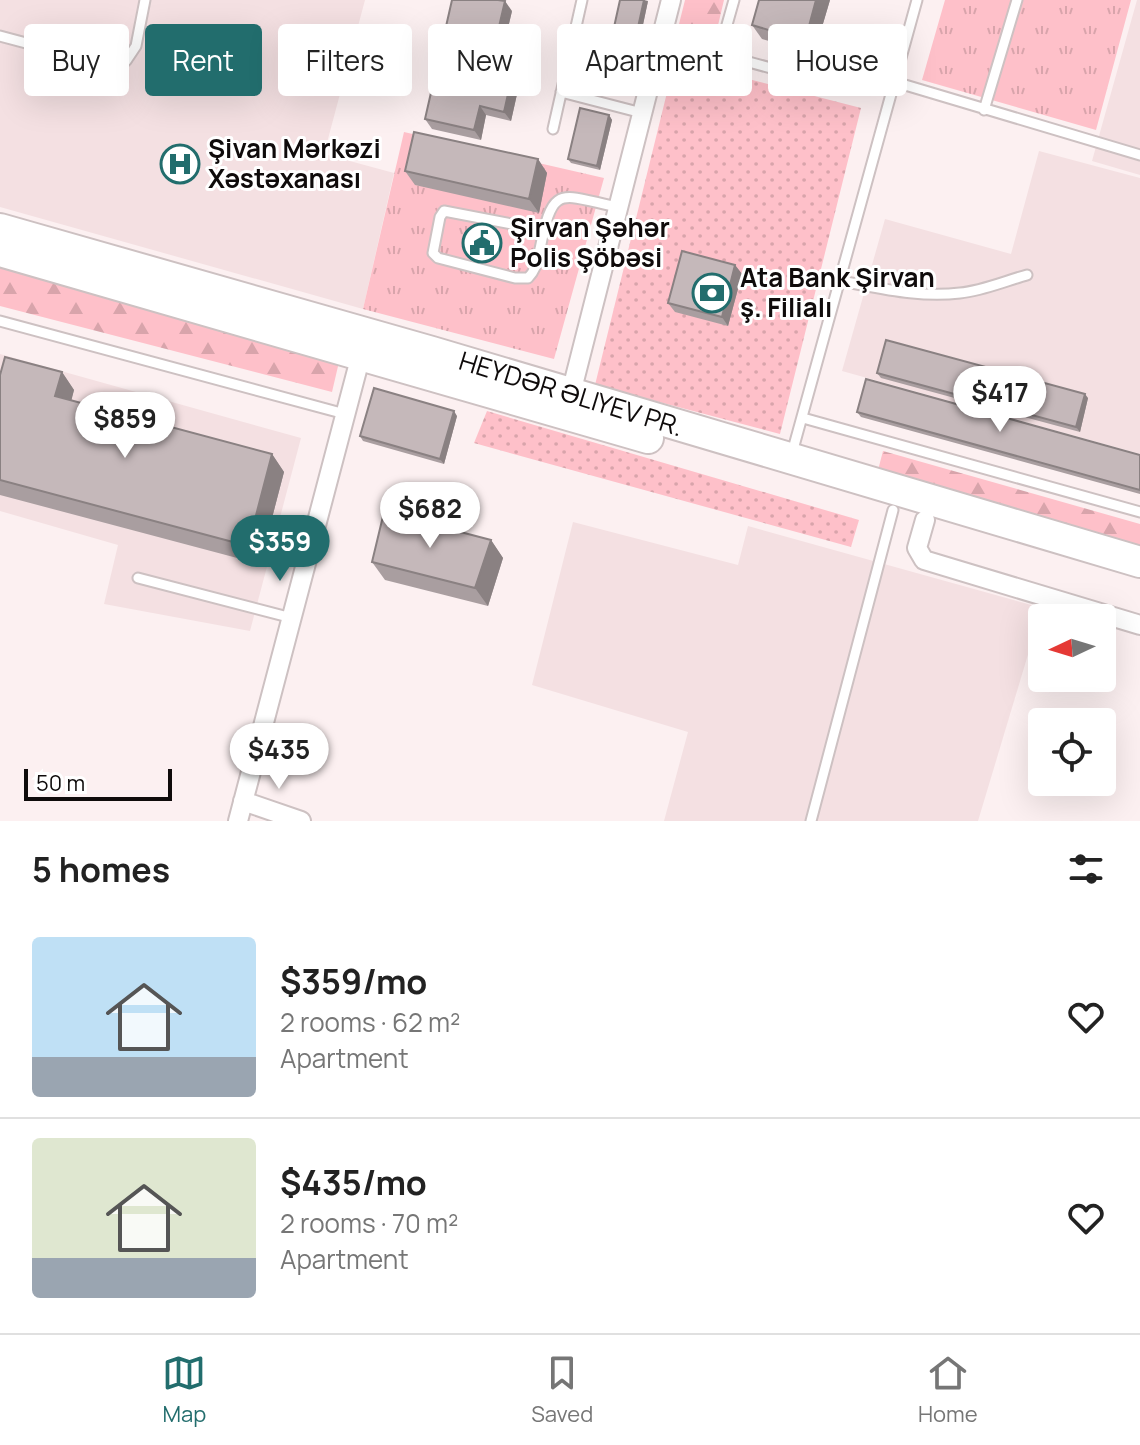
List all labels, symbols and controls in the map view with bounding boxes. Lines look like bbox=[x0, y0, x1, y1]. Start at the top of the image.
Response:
chip: Buy bbox=[24, 24, 129, 96]
chip: Rent bbox=[145, 24, 262, 96]
chip: Filters bbox=[278, 24, 412, 96]
chip: New bbox=[428, 24, 541, 96]
chip: Apartment bbox=[557, 24, 752, 96]
chip: House bbox=[768, 24, 907, 96]
place label: Şivan Mərkəzi Xəstəxanası bbox=[208, 130, 381, 196]
hospital icon: Şivan Mərkəzi Xəstəxanası bbox=[159, 143, 201, 185]
place label: Şirvan Şəhər Polis Şöbəsi bbox=[510, 209, 670, 275]
public building icon: Şirvan Şəhər Polis Şöbəsi bbox=[461, 222, 503, 264]
place label: Ata Bank Şirvan ş. Filialı bbox=[740, 259, 935, 325]
bank icon: Ata Bank Şirvan ş. Filialı bbox=[691, 272, 733, 314]
street label: HEYDƏR ƏLIYEV PR. bbox=[455, 342, 688, 444]
pin: $417 bbox=[953, 366, 1047, 434]
text: $417 bbox=[971, 374, 1029, 410]
pin: $859 bbox=[78, 392, 172, 460]
text: $859 bbox=[93, 400, 157, 436]
pin: $682 bbox=[383, 482, 477, 550]
text: $682 bbox=[398, 490, 462, 526]
pin: $359 bbox=[233, 515, 327, 583]
text: $359 bbox=[249, 523, 311, 559]
north arrow bbox=[1028, 604, 1116, 692]
map controls bbox=[1028, 604, 1116, 796]
button: locate bbox=[1028, 708, 1116, 796]
pin: $435 bbox=[232, 723, 326, 791]
text: $435 bbox=[248, 731, 310, 767]
scale bar bbox=[24, 765, 172, 801]
text: 50 m bbox=[36, 768, 85, 798]
text: 5 homes bbox=[32, 846, 170, 892]
icon: filters bbox=[1064, 847, 1108, 891]
text: $359/mo bbox=[280, 958, 427, 1004]
icon: home bbox=[96, 969, 192, 1065]
icon: heart bbox=[1064, 995, 1108, 1039]
text: 2 rooms · 62 m² bbox=[280, 1004, 460, 1040]
text: Apartment bbox=[280, 1040, 409, 1076]
text: $435/mo bbox=[280, 1159, 427, 1205]
icon: home bbox=[96, 1170, 192, 1266]
icon: heart bbox=[1064, 1196, 1108, 1240]
text: 2 rooms · 70 m² bbox=[280, 1205, 458, 1241]
text: Apartment bbox=[280, 1241, 409, 1277]
tab: Map bbox=[162, 1351, 206, 1429]
tab: Saved bbox=[531, 1351, 593, 1429]
tab: Home bbox=[918, 1351, 978, 1429]

